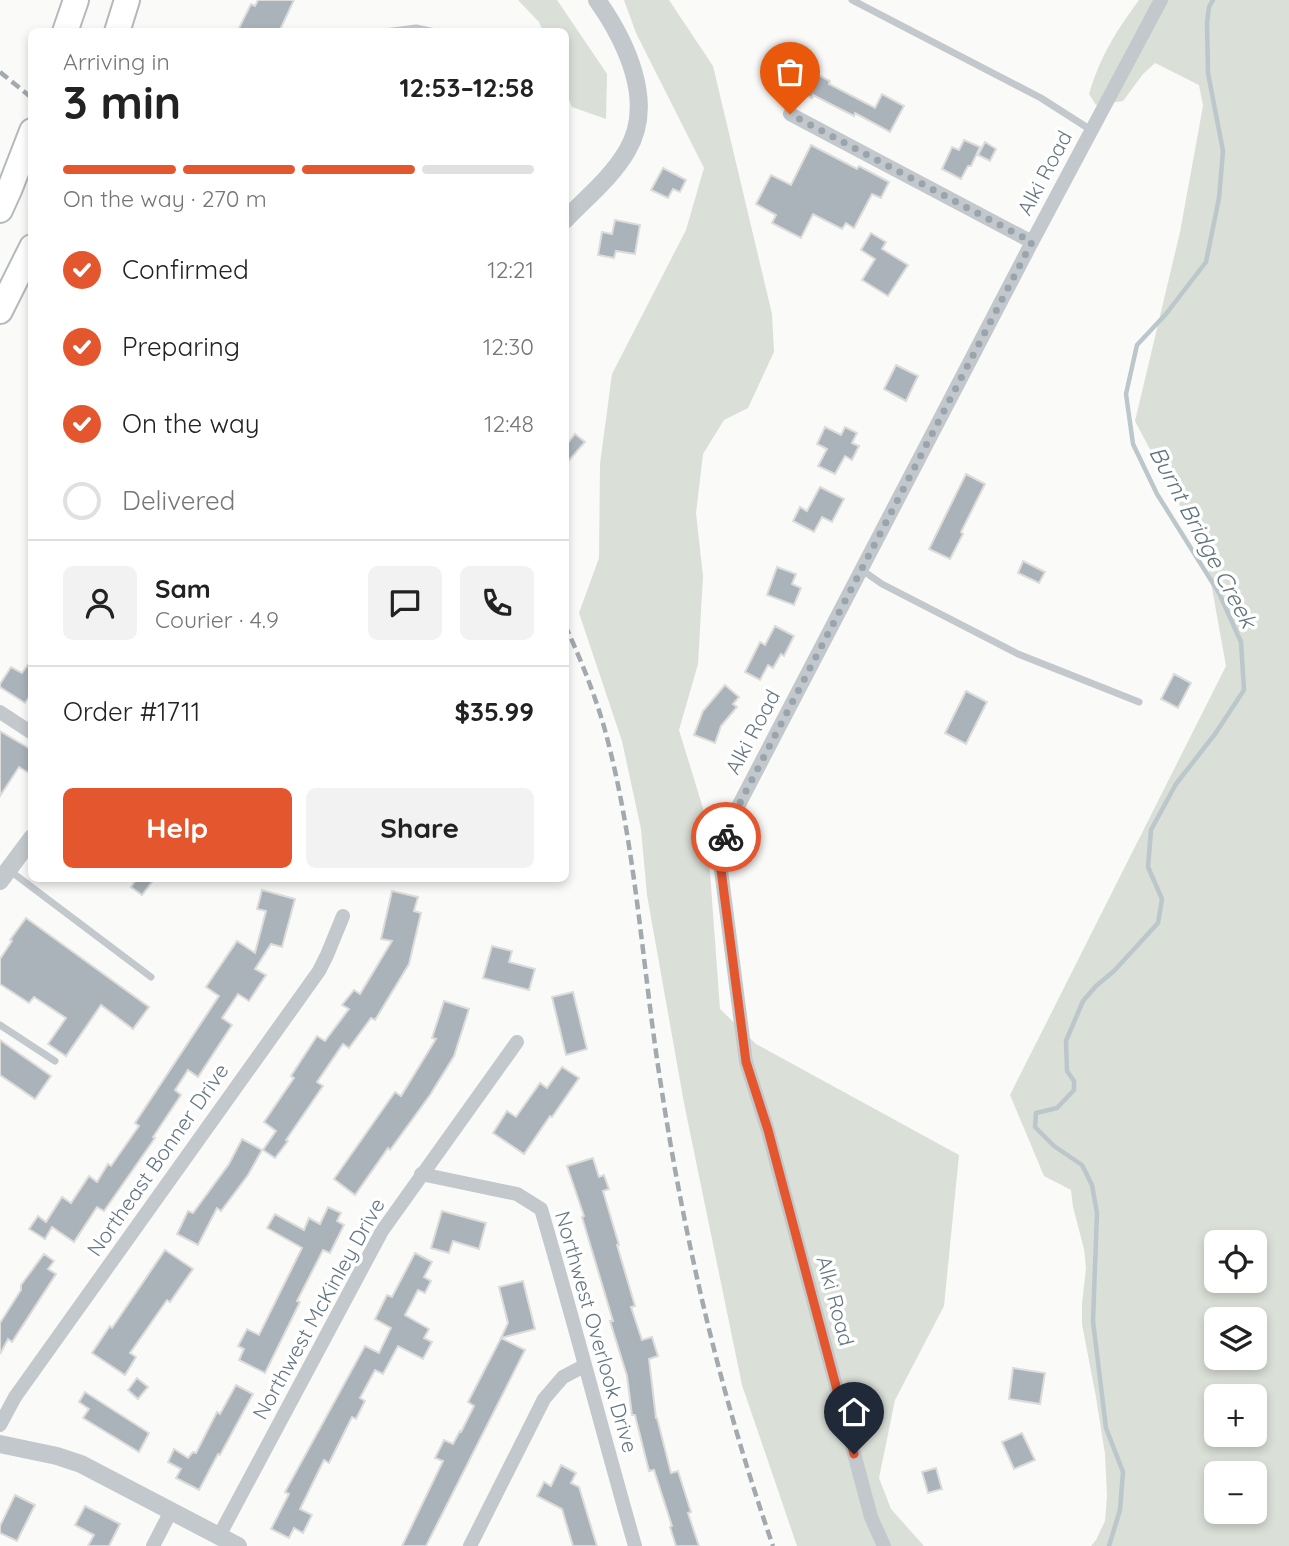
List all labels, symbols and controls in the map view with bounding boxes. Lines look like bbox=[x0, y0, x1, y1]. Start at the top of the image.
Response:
pin bbox=[760, 42, 820, 114]
text: Arriving in bbox=[63, 47, 170, 76]
icon: bag bbox=[771, 53, 809, 91]
text: 12:53–12:58 bbox=[399, 71, 534, 104]
text: 3 min bbox=[63, 73, 181, 131]
street label: Alki Road bbox=[1011, 126, 1077, 219]
text: On the way · 270 m bbox=[63, 184, 267, 213]
icon: check bbox=[63, 251, 101, 289]
text: Confirmed bbox=[122, 253, 249, 286]
text: 12:21 bbox=[487, 255, 534, 284]
icon: check bbox=[63, 328, 101, 366]
text: Preparing bbox=[122, 330, 240, 363]
text: 12:30 bbox=[483, 332, 534, 361]
icon: check bbox=[63, 405, 101, 443]
text: On the way bbox=[122, 407, 260, 440]
text: 12:48 bbox=[484, 409, 534, 438]
water label: Burnt Bridge Creek bbox=[1143, 441, 1264, 634]
text: Delivered bbox=[122, 484, 235, 517]
button: person bbox=[63, 566, 137, 640]
button: chat bbox=[368, 566, 442, 640]
button: phone bbox=[460, 566, 534, 640]
text: Sam bbox=[155, 572, 211, 605]
text: Courier · 4.9 bbox=[155, 605, 279, 634]
street label: Alki Road bbox=[719, 685, 785, 778]
text: Order #1711 bbox=[63, 695, 200, 728]
text: $35.99 bbox=[455, 695, 534, 728]
button: Help bbox=[63, 788, 292, 868]
button: Share bbox=[306, 788, 534, 868]
courier bbox=[691, 802, 761, 872]
icon: bike bbox=[707, 818, 745, 856]
street label: Northeast Bonner Drive bbox=[81, 1058, 234, 1261]
street label: Northwest McKinley Drive bbox=[246, 1193, 390, 1424]
street label: Northwest Overlook Drive bbox=[550, 1208, 644, 1455]
map controls bbox=[1204, 1230, 1267, 1524]
button: locate bbox=[1204, 1230, 1267, 1293]
street label: Alki Road bbox=[812, 1253, 860, 1349]
button: layers bbox=[1204, 1307, 1267, 1370]
pin bbox=[824, 1382, 884, 1454]
button: + bbox=[1204, 1384, 1267, 1447]
icon: home bbox=[835, 1393, 873, 1431]
button: − bbox=[1204, 1461, 1267, 1524]

